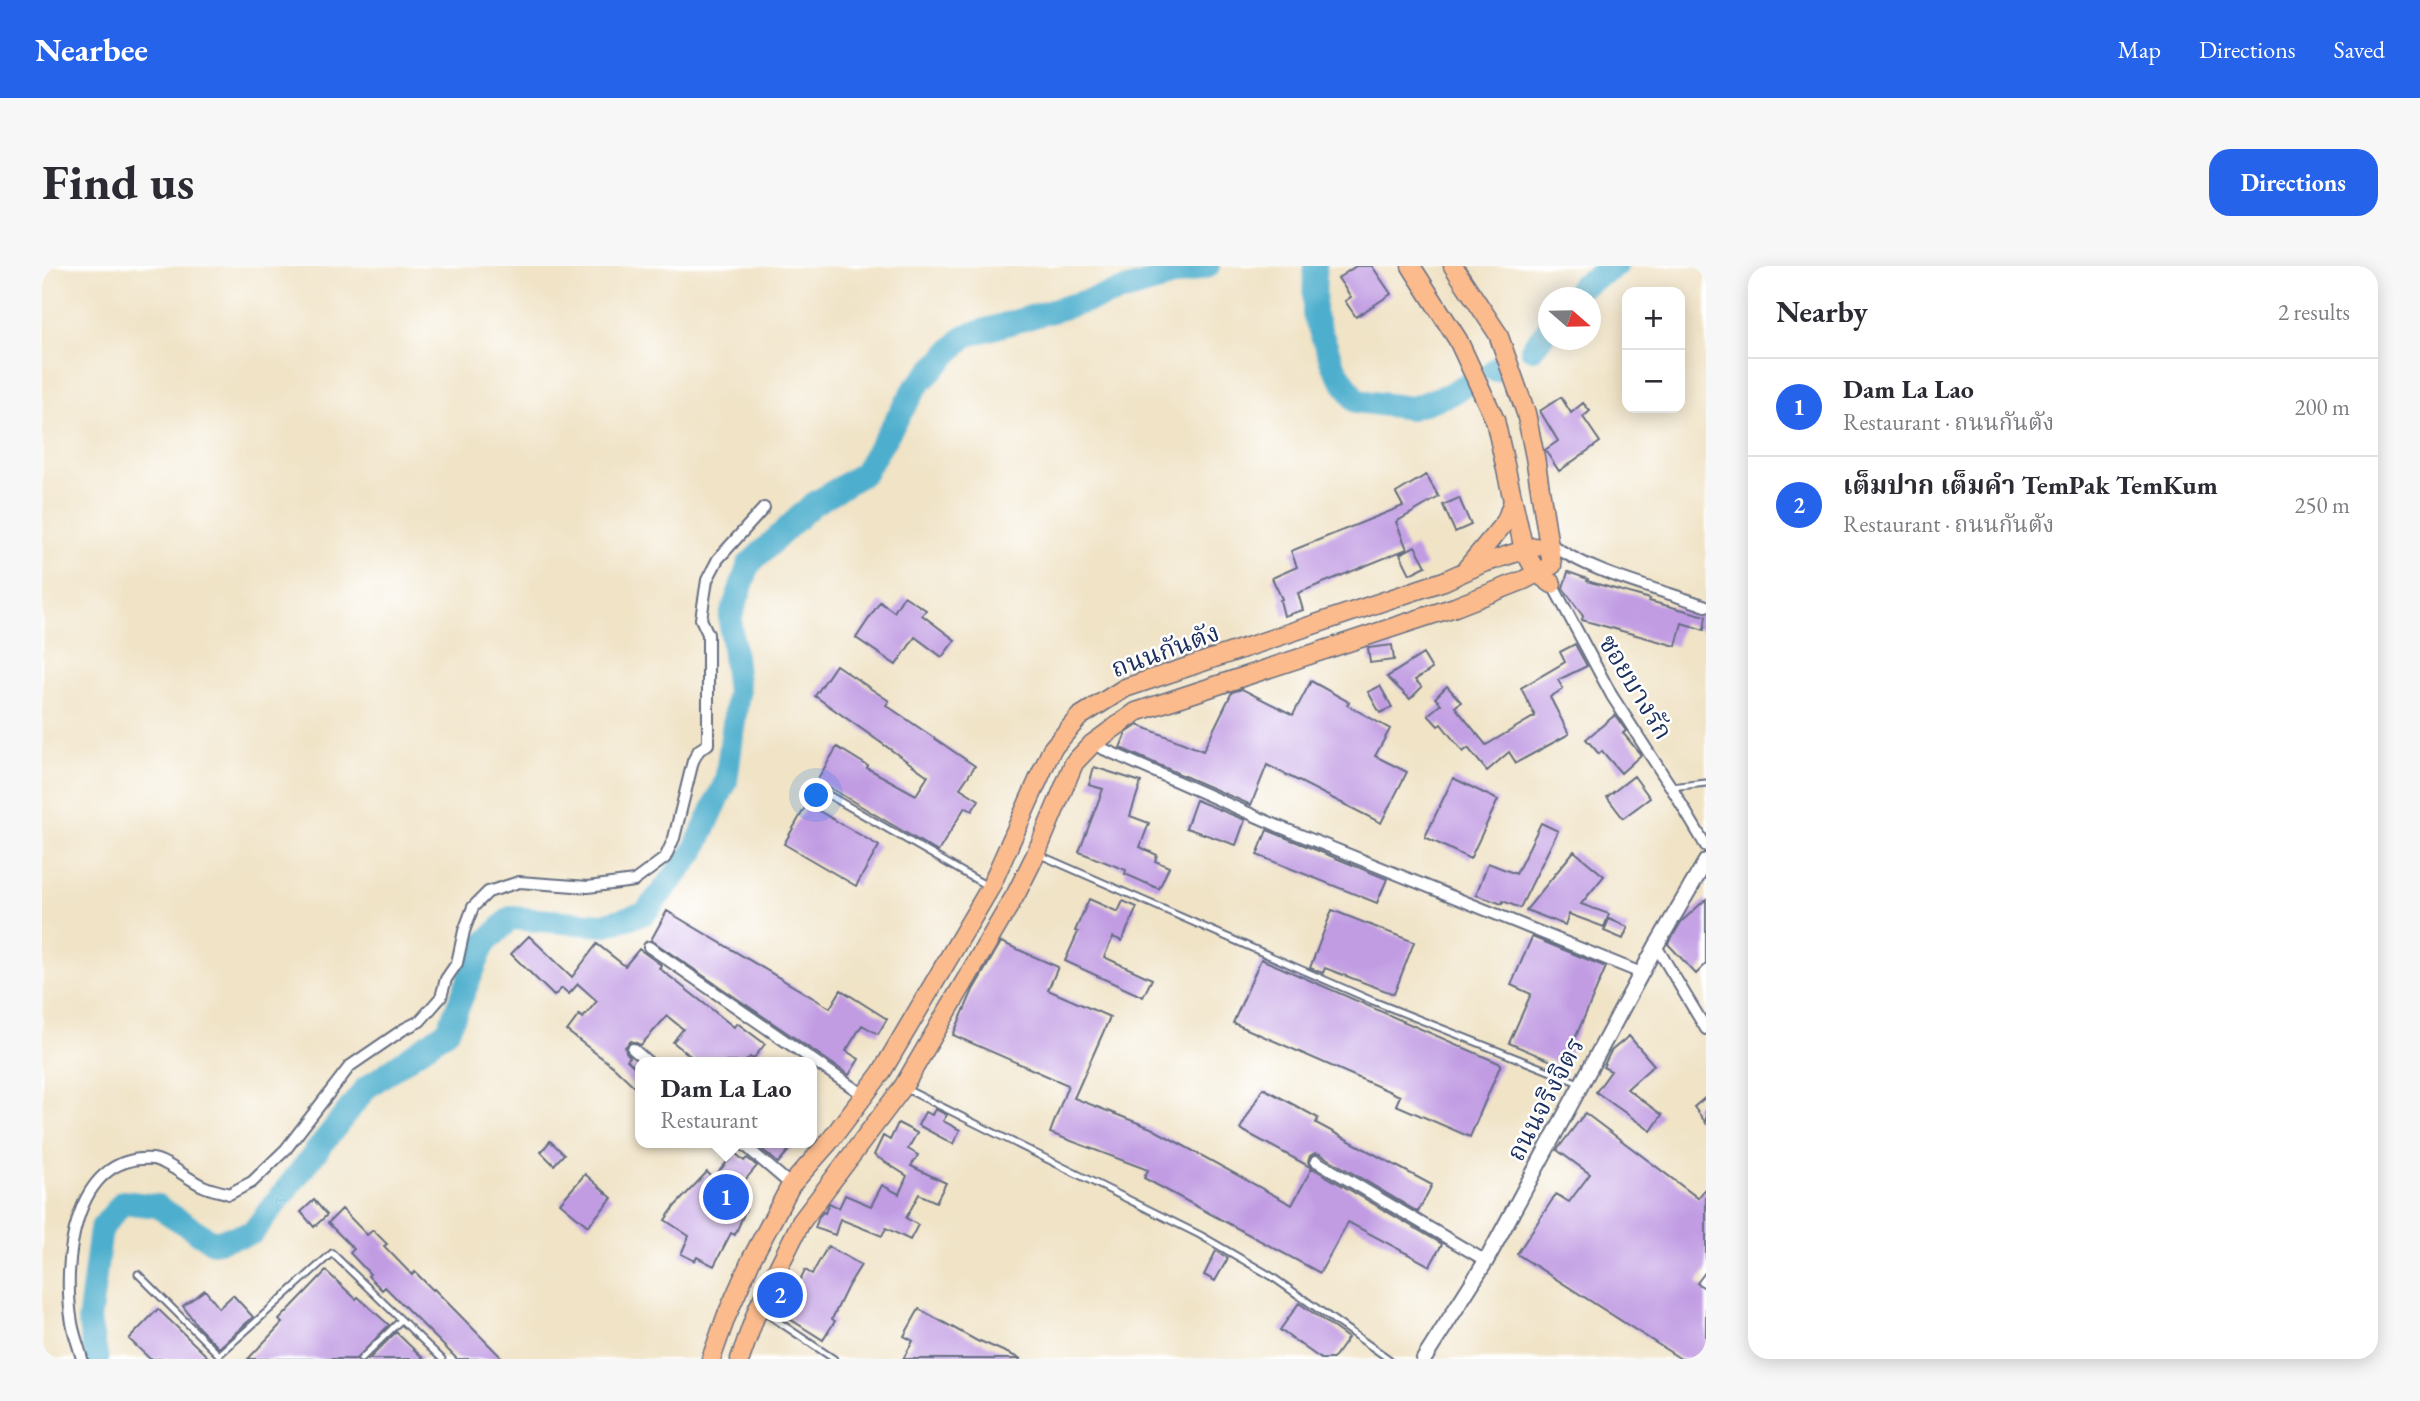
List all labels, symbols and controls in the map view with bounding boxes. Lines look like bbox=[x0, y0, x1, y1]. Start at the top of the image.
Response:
text: Nearbee bbox=[35, 28, 148, 71]
text: Map bbox=[2118, 34, 2161, 65]
text: Directions bbox=[2199, 34, 2296, 65]
text: Saved bbox=[2334, 34, 2385, 65]
button: Directions bbox=[2209, 149, 2378, 216]
text: Find us bbox=[42, 150, 194, 214]
north arrow bbox=[1538, 287, 1601, 350]
map controls bbox=[1622, 287, 1685, 413]
button: + bbox=[1622, 287, 1685, 350]
text: Nearby bbox=[1776, 292, 1868, 331]
text: 2 results bbox=[2278, 297, 2350, 327]
button: − bbox=[1622, 350, 1685, 413]
text: Dam La Lao bbox=[1843, 372, 1974, 406]
text: 1 bbox=[1793, 392, 1805, 422]
text: 200 m bbox=[2294, 392, 2350, 422]
text: Restaurant · ถนนกันตัง bbox=[1843, 407, 2054, 437]
text: เต็มปาก เต็มคำ TemPak TemKum bbox=[1843, 468, 2218, 502]
text: 2 bbox=[1793, 490, 1805, 520]
text: 250 m bbox=[2294, 490, 2350, 520]
text: Restaurant · ถนนกันตัง bbox=[1843, 509, 2054, 539]
street label: ถนนกันตัง bbox=[1106, 615, 1224, 685]
street label: ซอยบางรัก bbox=[1591, 628, 1681, 746]
your location bbox=[799, 778, 833, 812]
street label: ถนนจริงจิตร bbox=[1498, 1031, 1592, 1167]
popup bbox=[635, 1057, 817, 1148]
text: Dam La Lao bbox=[661, 1071, 791, 1105]
text: Restaurant bbox=[661, 1105, 758, 1135]
pin: 1 bbox=[703, 1171, 749, 1223]
pin: 2 bbox=[757, 1269, 803, 1321]

